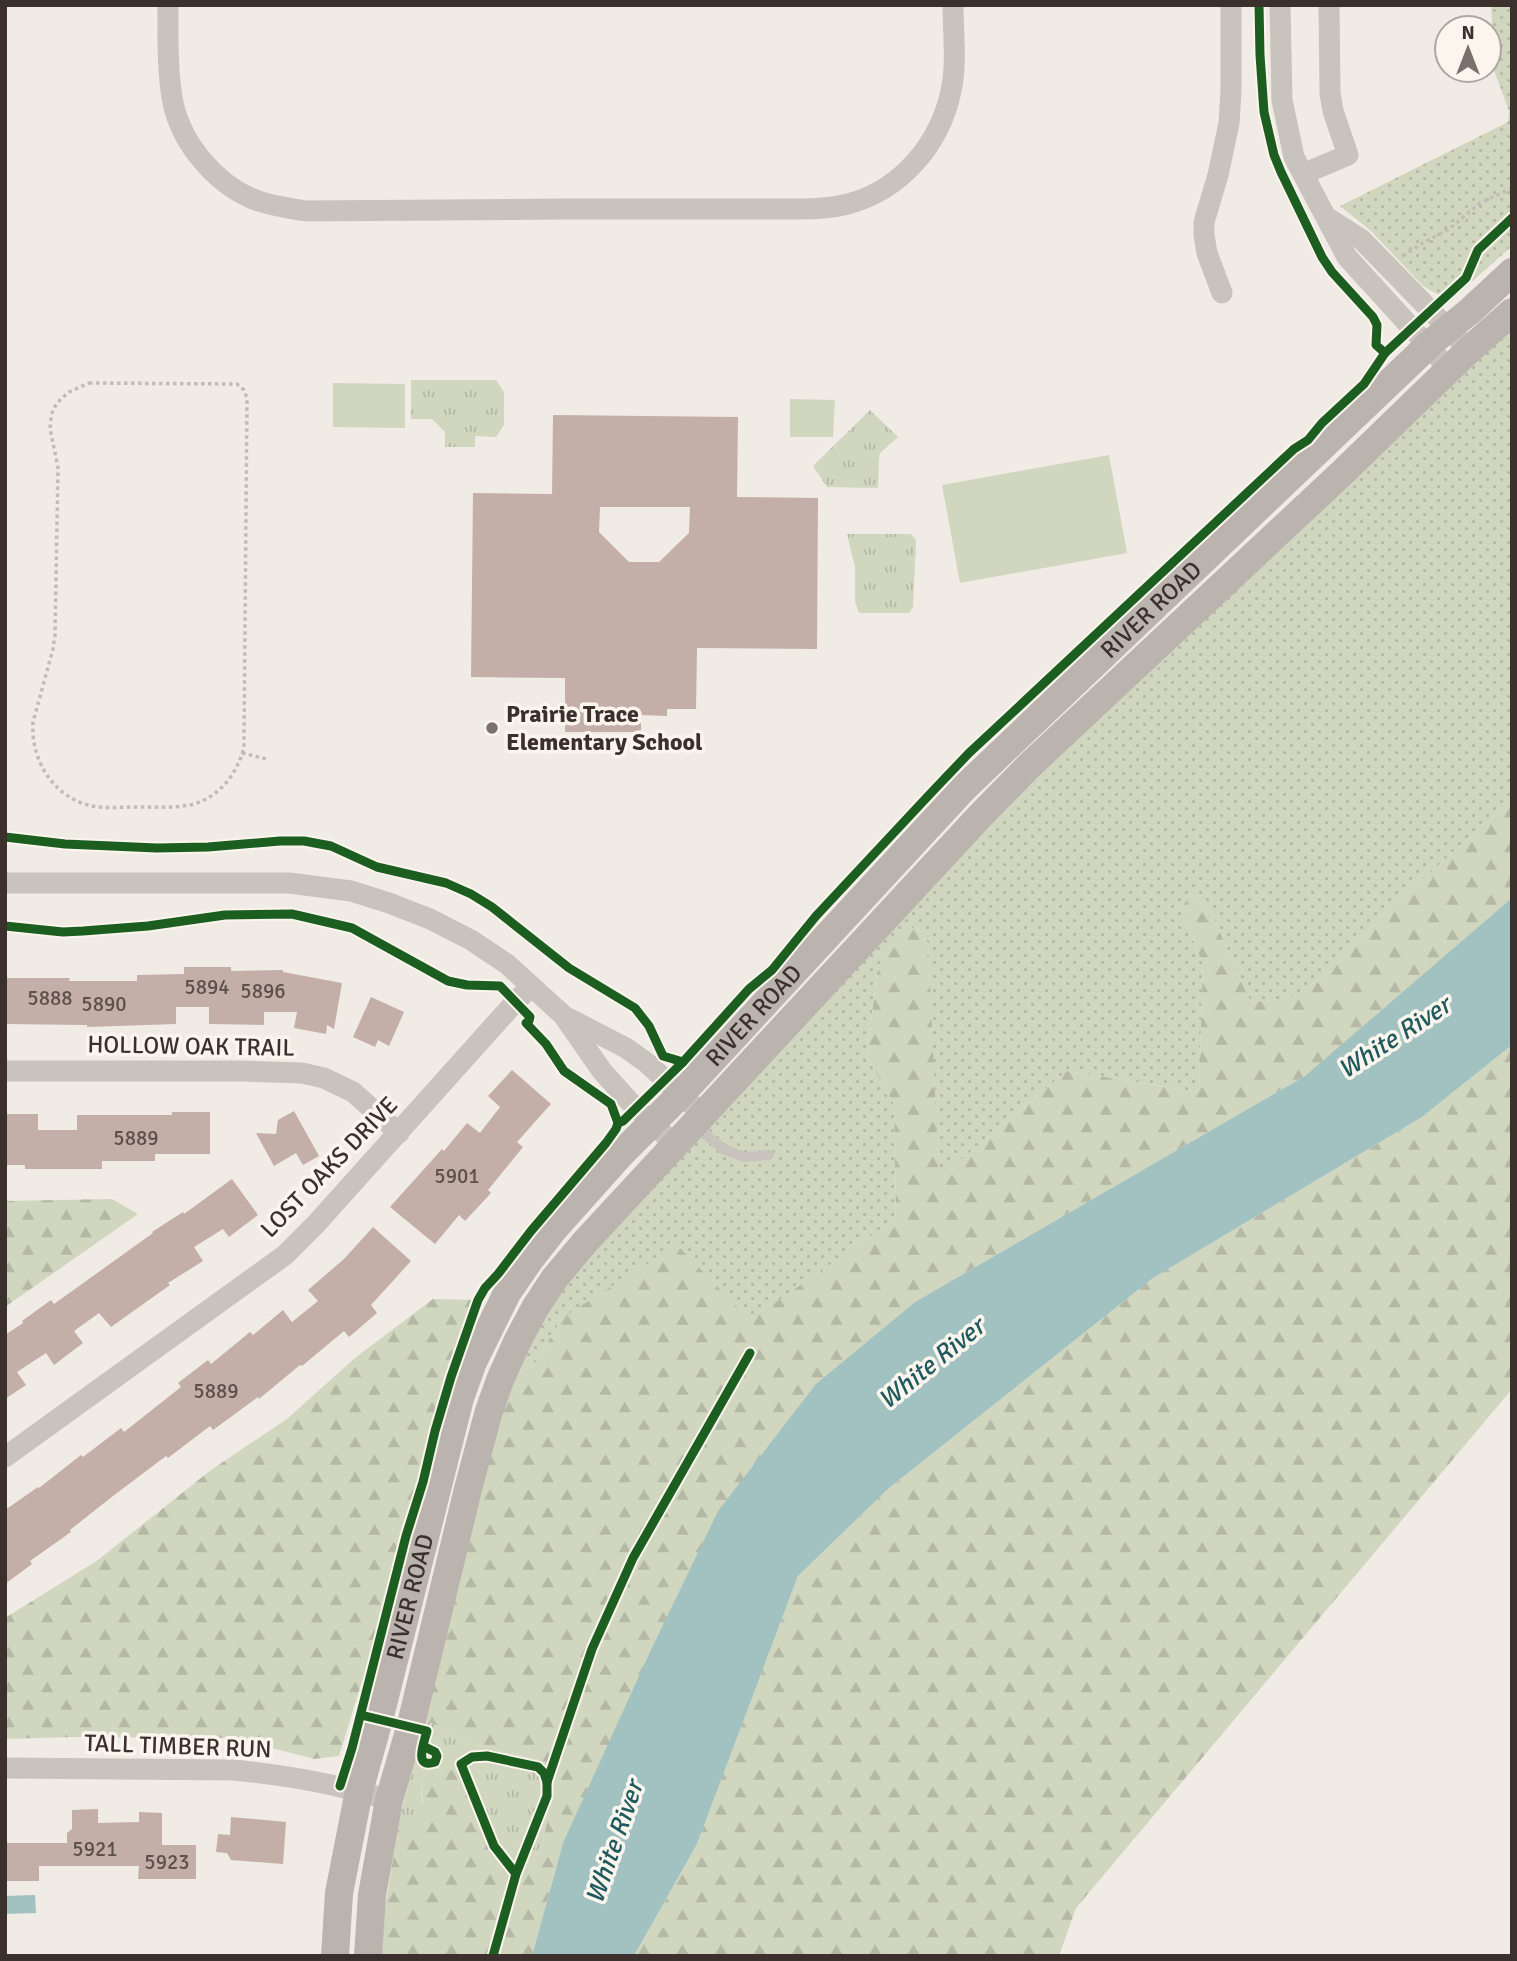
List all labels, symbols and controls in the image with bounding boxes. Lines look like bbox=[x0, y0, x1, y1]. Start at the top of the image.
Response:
north arrow bbox=[1433, 14, 1503, 84]
text: N bbox=[1461, 21, 1475, 45]
street label: RIVER ROAD bbox=[1094, 555, 1208, 665]
place label: Prairie Trace Elementary School bbox=[506, 699, 703, 757]
marker: Prairie Trace Elementary School bbox=[484, 720, 500, 736]
street label: RIVER ROAD bbox=[699, 958, 808, 1073]
house number: 5894 bbox=[184, 974, 230, 1000]
house number: 5896 bbox=[240, 978, 286, 1004]
house number: 5888 bbox=[27, 985, 73, 1011]
water label: White River bbox=[1332, 988, 1459, 1086]
house number: 5890 bbox=[81, 991, 127, 1017]
street label: HOLLOW OAK TRAIL bbox=[87, 1029, 295, 1063]
street label: LOST OAKS DRIVE bbox=[254, 1090, 404, 1244]
house number: 5889 bbox=[113, 1125, 159, 1151]
house number: 5901 bbox=[434, 1163, 480, 1189]
water label: White River bbox=[872, 1309, 994, 1416]
house number: 5889 bbox=[193, 1378, 239, 1404]
street label: RIVER ROAD bbox=[380, 1531, 440, 1663]
street label: TALL TIMBER RUN bbox=[84, 1728, 272, 1764]
water label: White River bbox=[579, 1774, 652, 1908]
house number: 5921 bbox=[72, 1836, 118, 1862]
house number: 5923 bbox=[144, 1849, 190, 1875]

